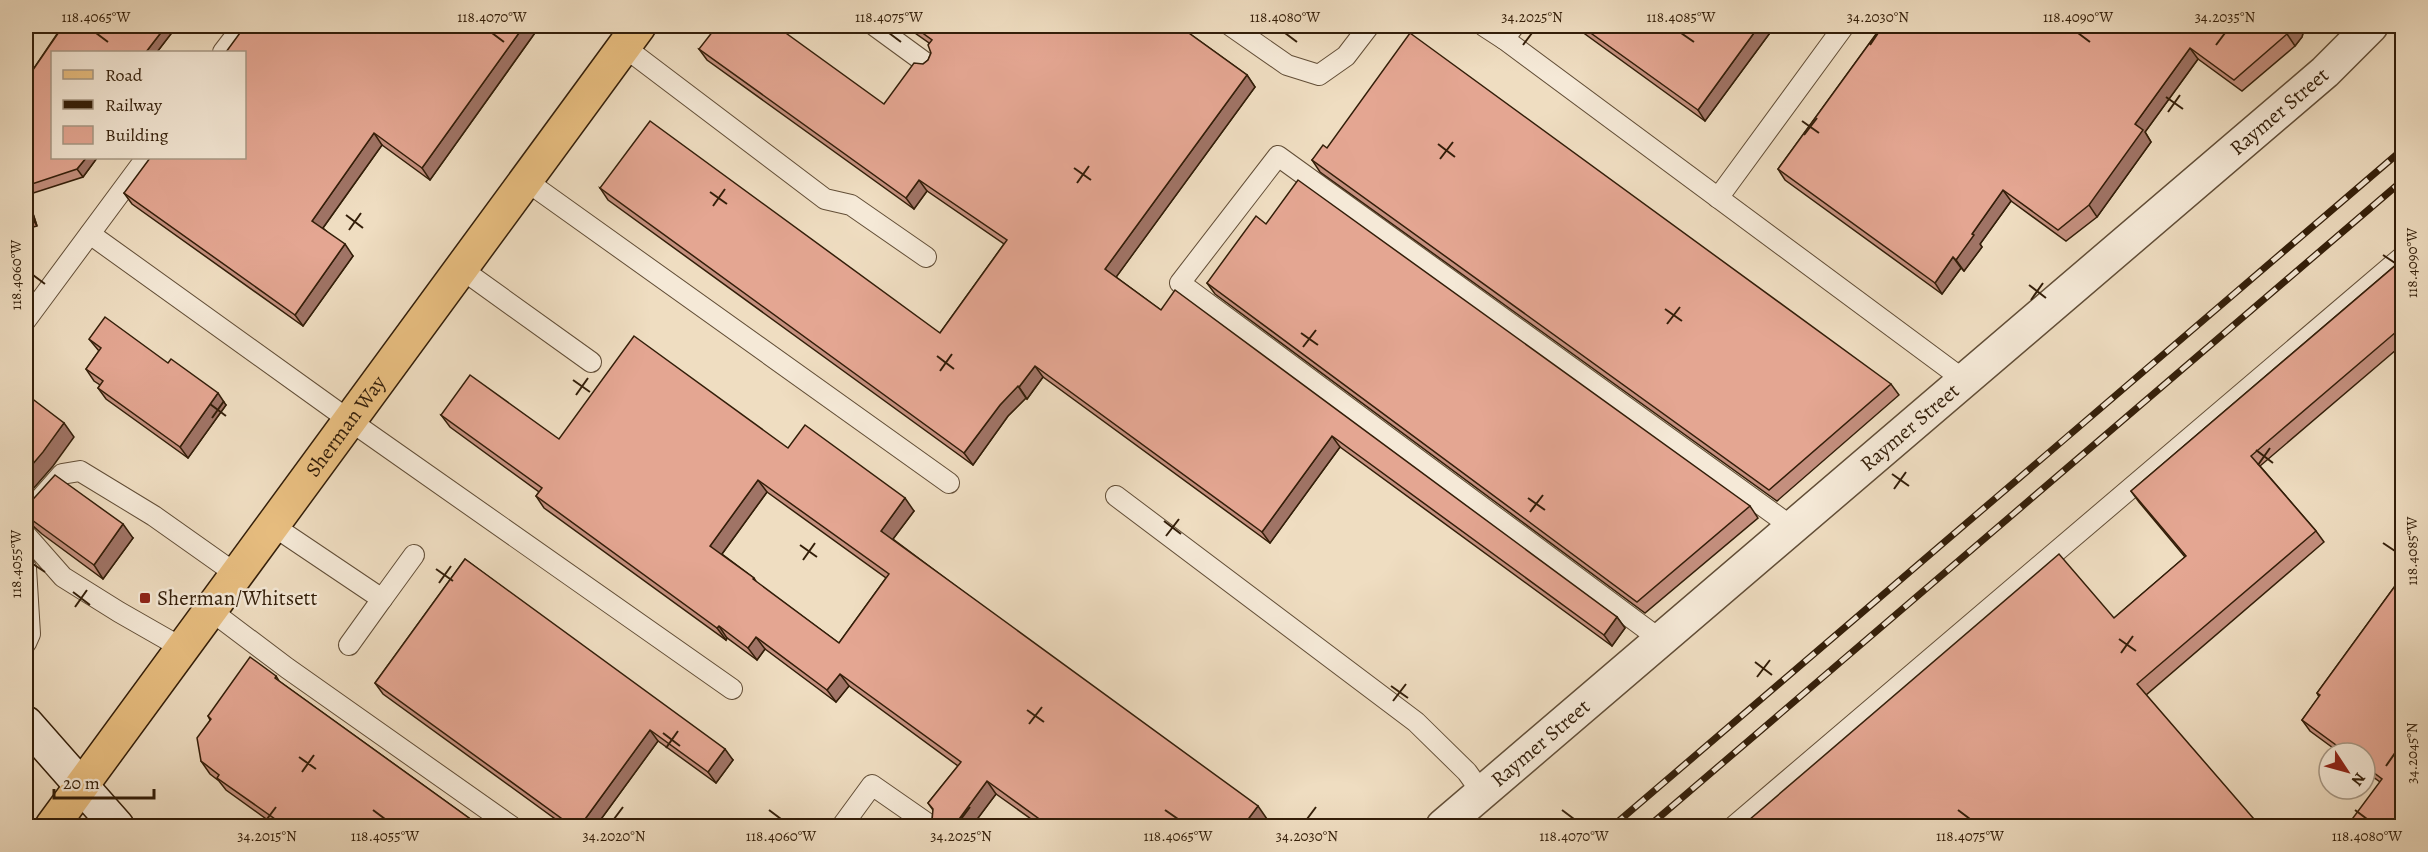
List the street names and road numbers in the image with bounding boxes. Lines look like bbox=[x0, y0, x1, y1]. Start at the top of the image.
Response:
street label: Raymer Street bbox=[2224, 61, 2335, 162]
street label: Sherman Way bbox=[299, 369, 392, 482]
street label: Raymer Street bbox=[1854, 377, 1965, 477]
street label: Raymer Street bbox=[1485, 693, 1596, 793]

